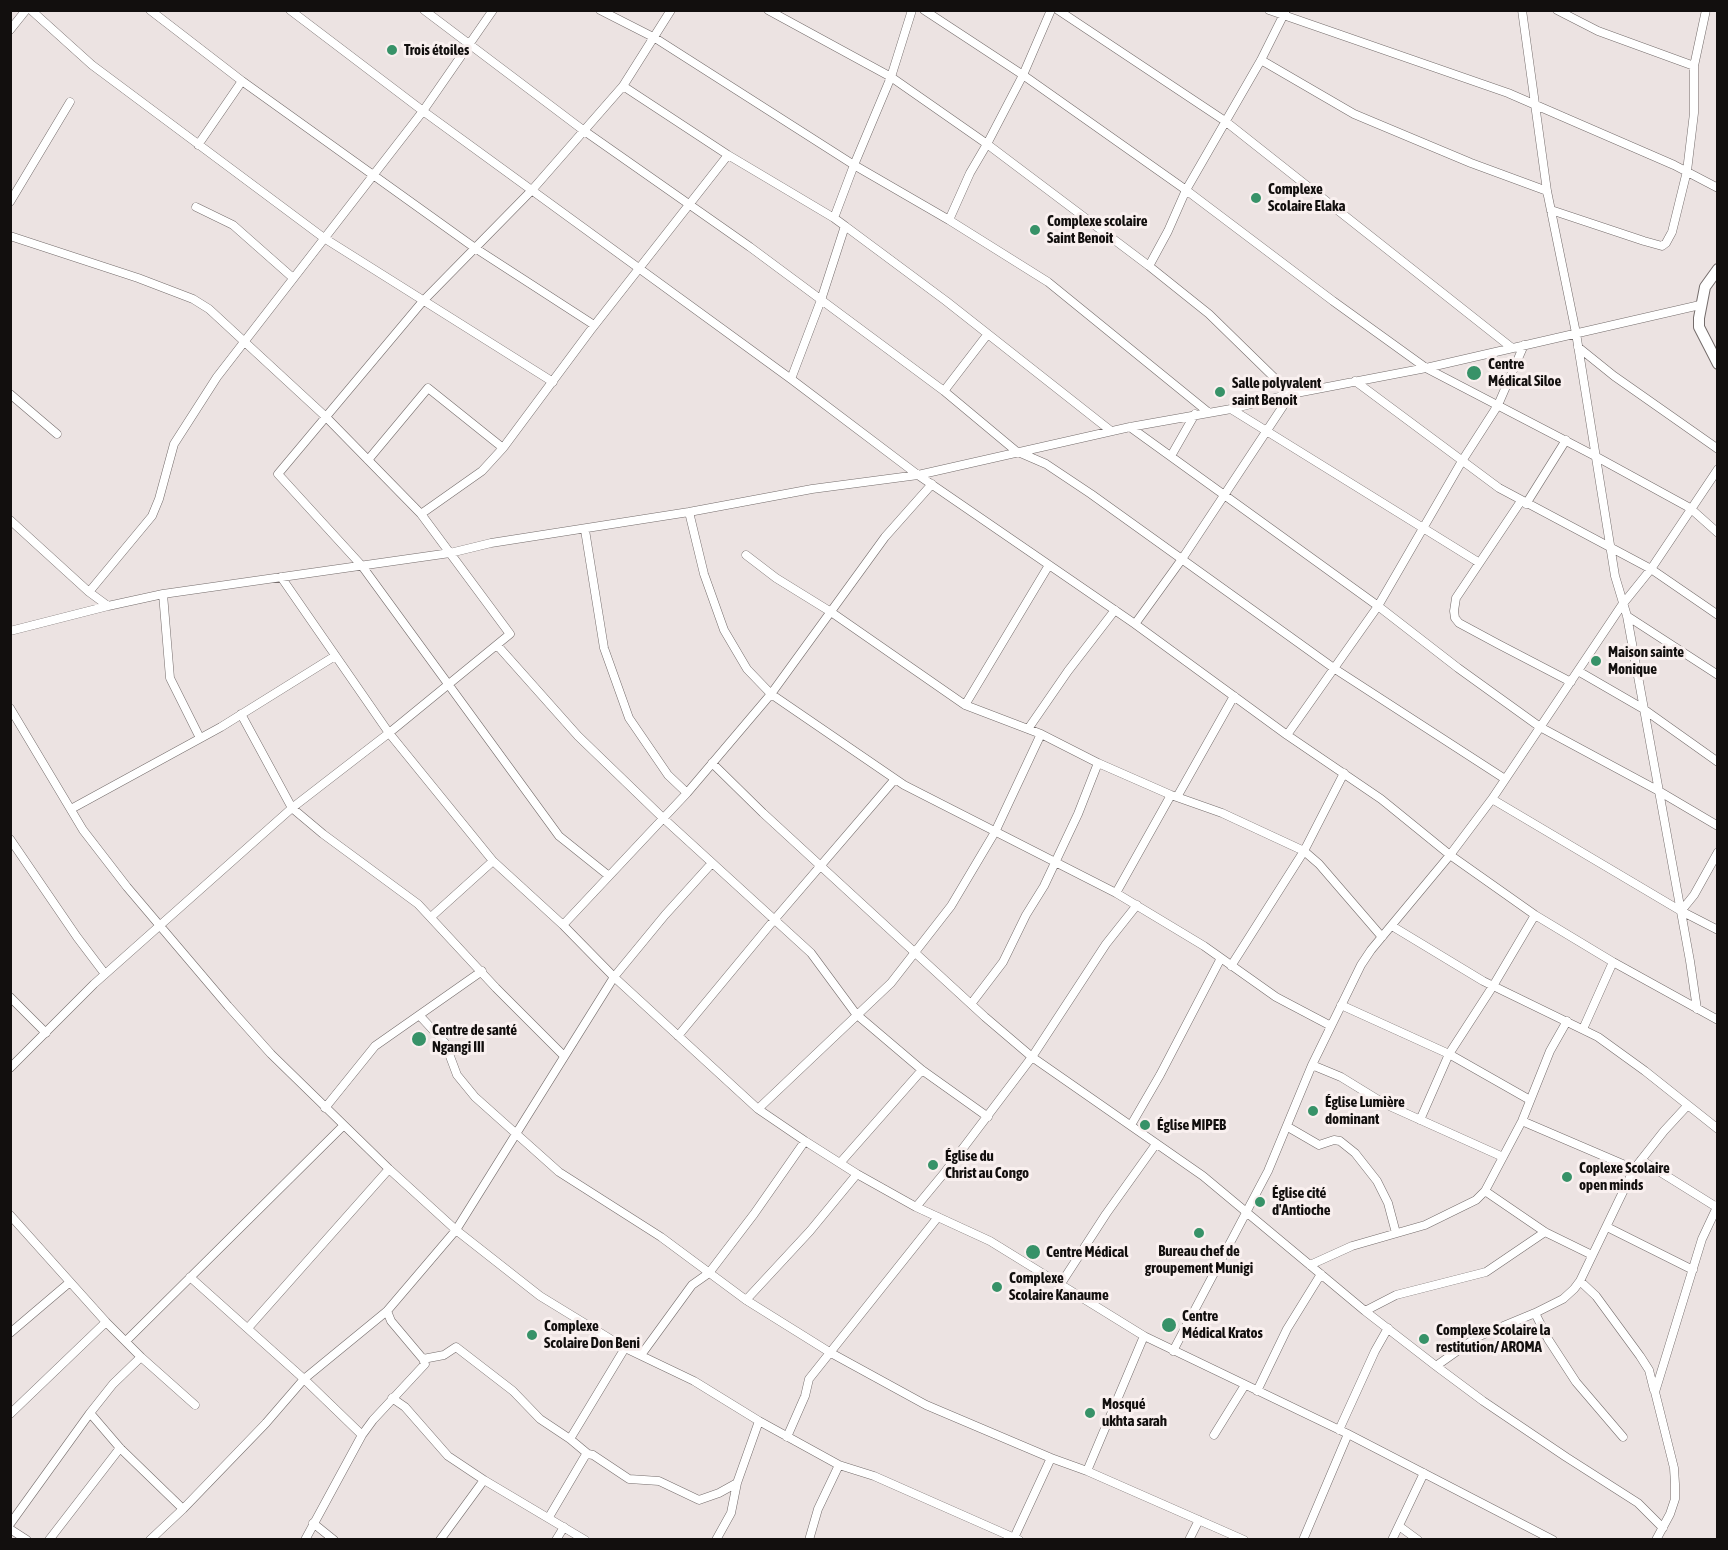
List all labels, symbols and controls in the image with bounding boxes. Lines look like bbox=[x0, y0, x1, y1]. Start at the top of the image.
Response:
place label: Trois étoiles bbox=[404, 41, 469, 59]
marker: Trois étoiles bbox=[385, 43, 399, 57]
place label: Complexe Scolaire Elaka bbox=[1268, 180, 1346, 215]
marker: Complexe Scolaire Elaka bbox=[1249, 191, 1263, 205]
place label: Complexe scolaire Saint Benoit bbox=[1047, 212, 1147, 247]
marker: Complexe scolaire Saint Benoit bbox=[1028, 223, 1042, 237]
place label: Centre Médical Siloe bbox=[1488, 355, 1561, 390]
marker: Centre Médical Siloe bbox=[1465, 364, 1483, 382]
place label: Salle polyvalent saint Benoit bbox=[1232, 374, 1321, 409]
marker: Salle polyvalent saint Benoit bbox=[1213, 385, 1227, 399]
place label: Maison sainte Monique bbox=[1608, 643, 1684, 678]
marker: Maison sainte Monique bbox=[1589, 654, 1603, 668]
place label: Centre de santé Ngangi III bbox=[432, 1021, 517, 1056]
marker: Centre de santé Ngangi III bbox=[410, 1030, 428, 1048]
place label: Église Lumière dominant bbox=[1325, 1093, 1405, 1128]
marker: Église Lumière dominant bbox=[1306, 1104, 1320, 1118]
place label: Église MIPEB bbox=[1157, 1116, 1226, 1134]
marker: Église MIPEB bbox=[1138, 1118, 1152, 1132]
place label: Église du Christ au Congo bbox=[945, 1147, 1029, 1182]
marker: Église du Christ au Congo bbox=[926, 1158, 940, 1172]
place label: Coplexe Scolaire open minds bbox=[1579, 1159, 1670, 1194]
marker: Coplexe Scolaire open minds bbox=[1560, 1170, 1574, 1184]
place label: Église cité d'Antioche bbox=[1272, 1184, 1331, 1219]
marker: Église cité d'Antioche bbox=[1253, 1195, 1267, 1209]
marker: Bureau chef de groupement Munigi bbox=[1192, 1226, 1206, 1240]
place label: Bureau chef de groupement Munigi bbox=[1145, 1242, 1253, 1277]
marker: Centre Médical bbox=[1024, 1243, 1042, 1261]
place label: Centre Médical bbox=[1046, 1243, 1128, 1261]
place label: Complexe Scolaire Kanaume bbox=[1009, 1269, 1109, 1304]
marker: Complexe Scolaire Kanaume bbox=[990, 1280, 1004, 1294]
place label: Centre Médical Kratos bbox=[1182, 1307, 1263, 1342]
marker: Centre Médical Kratos bbox=[1160, 1316, 1178, 1334]
place label: Complexe Scolaire Don Beni bbox=[544, 1317, 640, 1352]
place label: Complexe Scolaire la restitution/ AROMA bbox=[1436, 1321, 1551, 1356]
marker: Complexe Scolaire Don Beni bbox=[525, 1328, 539, 1342]
marker: Complexe Scolaire la restitution/ AROMA bbox=[1417, 1332, 1431, 1346]
place label: Mosqué ukhta sarah bbox=[1102, 1395, 1167, 1430]
marker: Mosqué ukhta sarah bbox=[1083, 1406, 1097, 1420]

